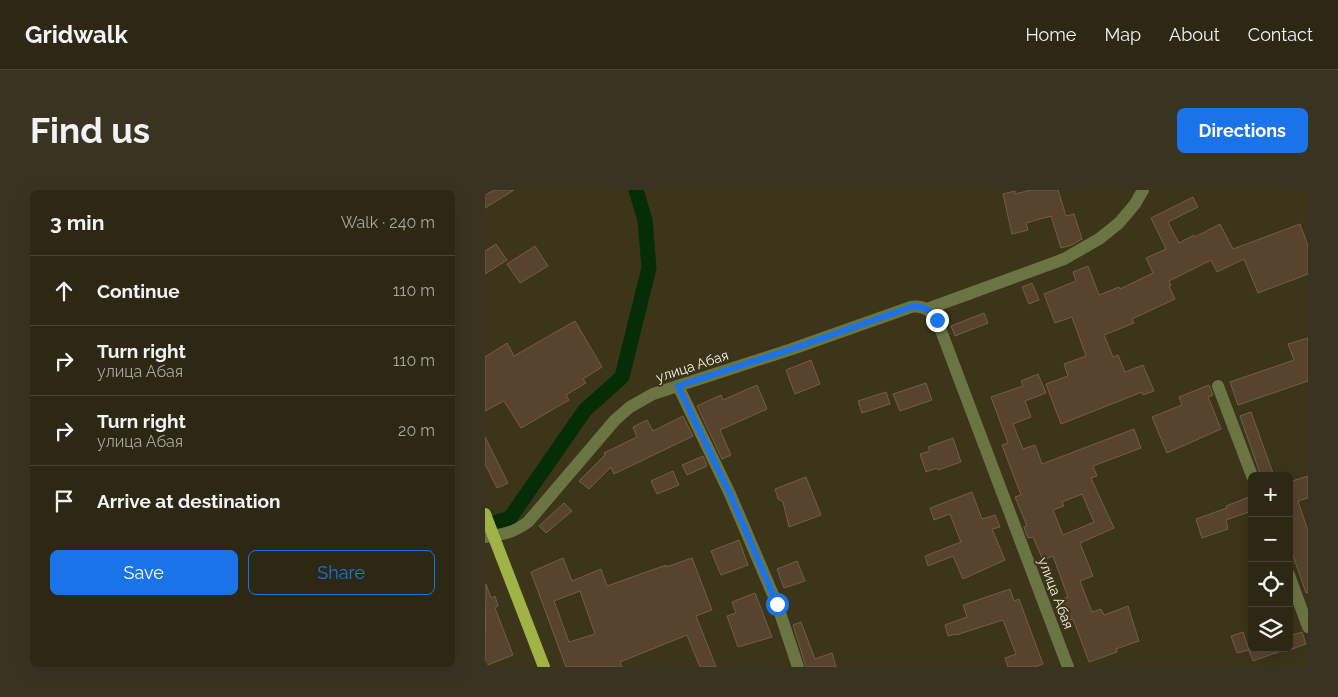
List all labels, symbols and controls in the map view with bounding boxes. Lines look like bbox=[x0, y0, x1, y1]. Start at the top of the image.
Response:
text: Gridwalk bbox=[25, 20, 128, 49]
text: Home bbox=[1025, 24, 1076, 45]
text: Map bbox=[1104, 24, 1141, 45]
text: About bbox=[1169, 24, 1220, 45]
text: Contact bbox=[1248, 24, 1313, 45]
button: Directions bbox=[1177, 108, 1308, 153]
text: Find us bbox=[30, 110, 150, 151]
text: 3 min bbox=[50, 210, 104, 235]
text: Walk · 240 m bbox=[341, 213, 435, 232]
icon: ahead bbox=[50, 277, 78, 305]
text: Continue bbox=[97, 280, 180, 302]
text: 110 m bbox=[393, 281, 435, 300]
route end bbox=[926, 309, 949, 332]
text: Turn right bbox=[97, 340, 186, 362]
icon: right bbox=[50, 347, 78, 375]
street label: улица Абая bbox=[654, 347, 730, 385]
text: 110 m bbox=[393, 351, 435, 370]
text: улица Абая bbox=[97, 362, 183, 381]
text: Turn right bbox=[97, 410, 186, 432]
icon: right bbox=[50, 417, 78, 445]
text: 20 m bbox=[398, 421, 435, 440]
text: улица Абая bbox=[97, 432, 183, 451]
map controls bbox=[1248, 472, 1293, 652]
button: + bbox=[1248, 472, 1293, 517]
icon: arrive bbox=[50, 487, 78, 515]
text: Arrive at destination bbox=[97, 490, 281, 512]
button: − bbox=[1248, 517, 1293, 562]
button: Save bbox=[50, 550, 238, 595]
button: Share bbox=[248, 550, 435, 595]
street label: улица Абая bbox=[1035, 555, 1077, 631]
button: locate bbox=[1248, 562, 1293, 607]
route start bbox=[766, 593, 789, 616]
button: layers bbox=[1248, 607, 1293, 652]

